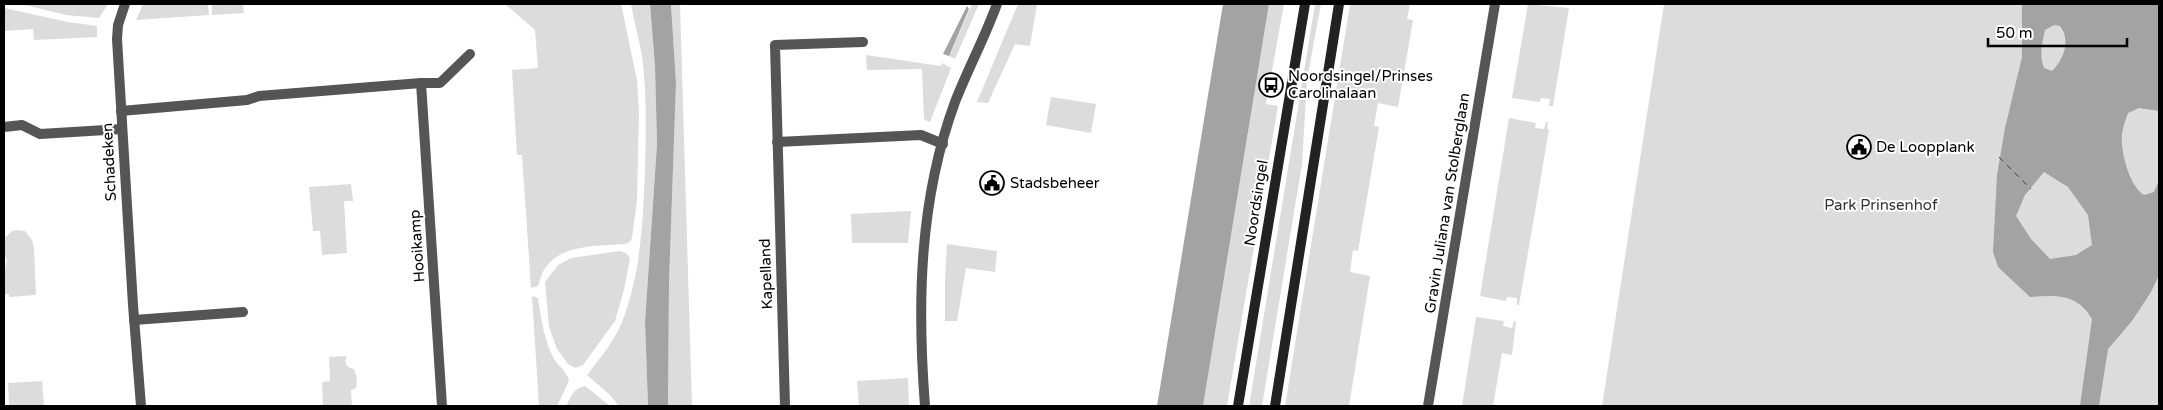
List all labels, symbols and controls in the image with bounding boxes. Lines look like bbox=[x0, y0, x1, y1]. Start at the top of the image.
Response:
scale bar bbox=[1988, 15, 2127, 47]
text: 50 m bbox=[1996, 24, 2033, 42]
place label: Noordsingel/Prinses Carolinalaan bbox=[1288, 67, 1433, 102]
bus stop icon: Noordsingel/Prinses Carolinalaan bbox=[1258, 72, 1284, 98]
street label: Gravin Juliana van Stolberglaan bbox=[1421, 91, 1473, 315]
street label: Schadeken bbox=[98, 122, 120, 202]
public building icon: De Loopplank bbox=[1846, 134, 1872, 160]
place label: De Loopplank bbox=[1876, 138, 1975, 156]
street label: Noordsingel bbox=[1240, 159, 1272, 247]
public building icon: Stadsbeheer bbox=[979, 170, 1005, 196]
place label: Stadsbeheer bbox=[1010, 174, 1100, 192]
park label: Park Prinsenhof bbox=[1824, 196, 1938, 214]
street label: Hooikamp bbox=[405, 209, 429, 283]
street label: Kapelland bbox=[756, 238, 776, 310]

